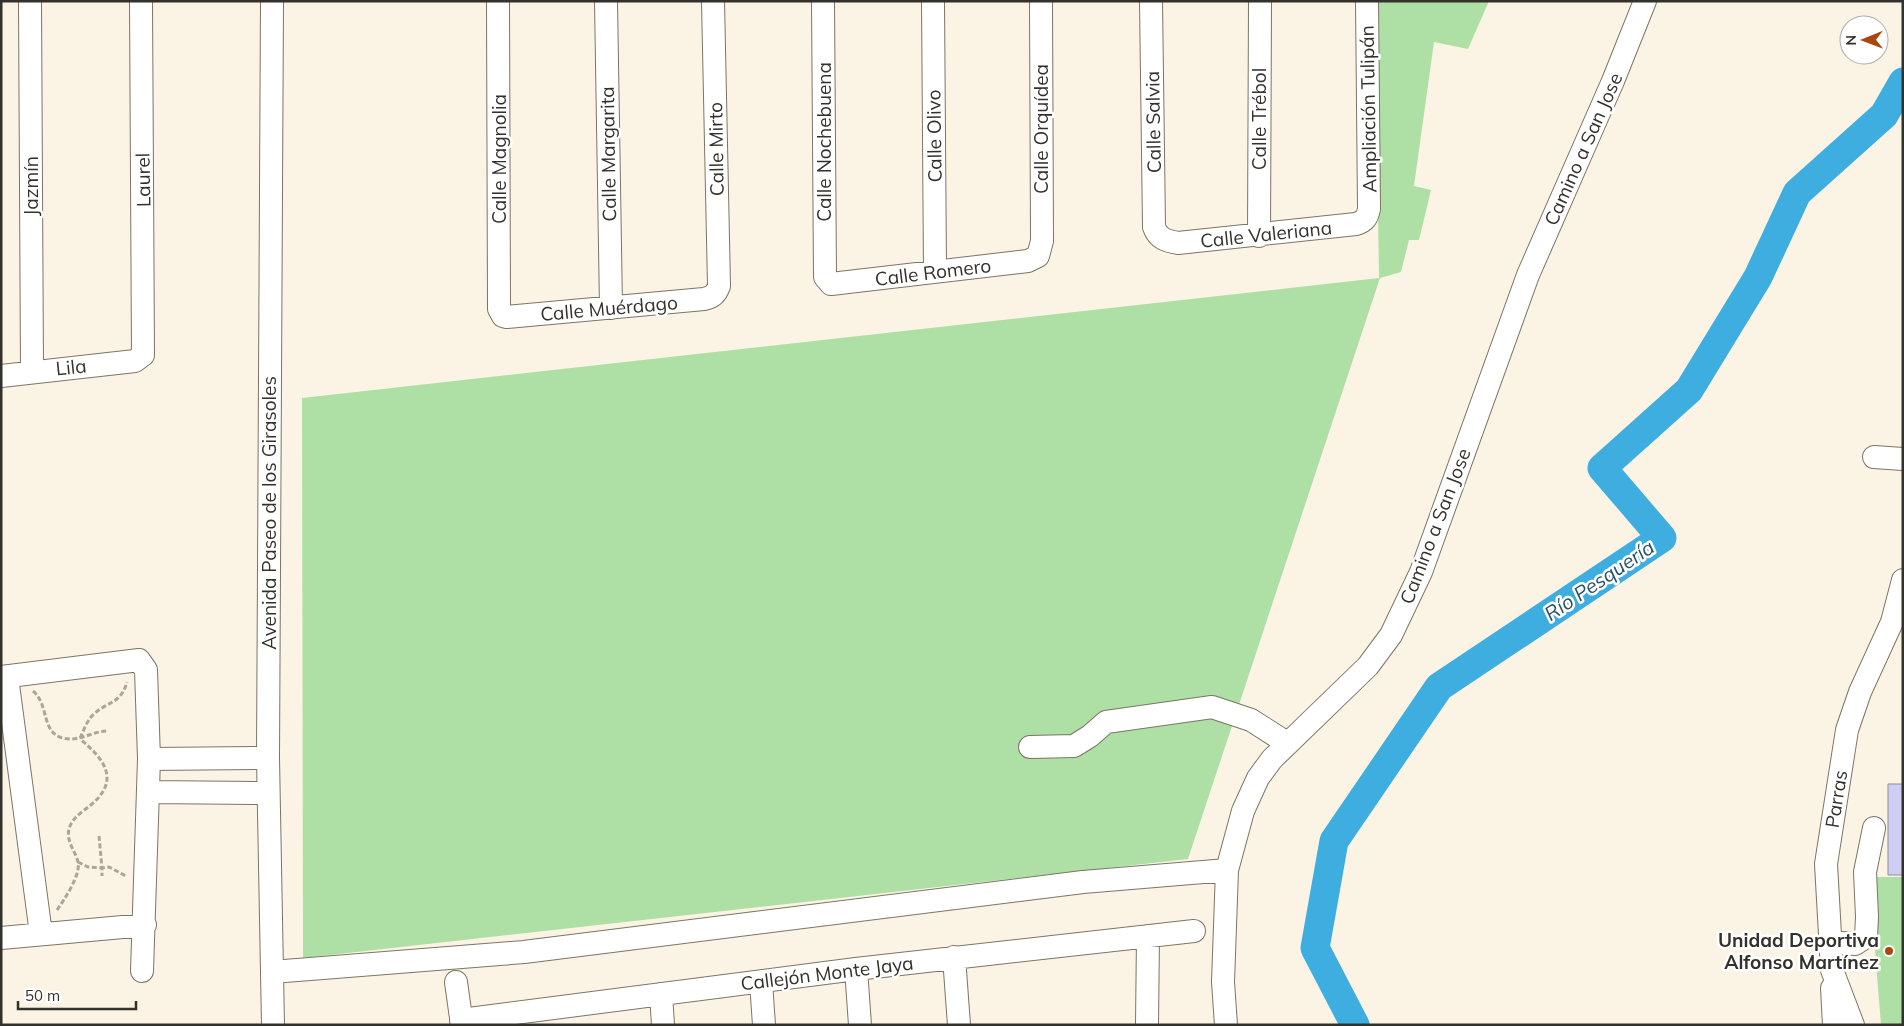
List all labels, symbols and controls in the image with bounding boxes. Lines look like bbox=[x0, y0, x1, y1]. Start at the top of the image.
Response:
north arrow bbox=[1839, 15, 1889, 65]
street label: Ampliación Tulipán bbox=[1355, 25, 1381, 193]
text: N bbox=[1842, 35, 1860, 46]
street label: Calle Nochebuena bbox=[812, 62, 836, 222]
street label: Calle Orquídea bbox=[1029, 64, 1053, 194]
street label: Calle Trébol bbox=[1247, 68, 1271, 170]
street label: Camino a San Jose bbox=[1539, 69, 1627, 229]
street label: Calle Salvia bbox=[1140, 71, 1166, 173]
street label: Calle Margarita bbox=[595, 86, 621, 222]
street label: Calle Olivo bbox=[921, 89, 947, 183]
street label: Calle Magnolia bbox=[487, 94, 511, 224]
street label: Calle Mirto bbox=[703, 102, 729, 196]
street label: Laurel bbox=[131, 153, 155, 207]
street label: Jazmín bbox=[19, 156, 43, 216]
street label: Calle Valeriana bbox=[1199, 215, 1333, 253]
street label: Calle Romero bbox=[874, 253, 992, 291]
street label: Calle Muérdago bbox=[539, 290, 679, 326]
street label: Lila bbox=[54, 353, 88, 381]
street label: Avenida Paseo de los Girasoles bbox=[257, 376, 281, 650]
street label: Camino a San Jose bbox=[1394, 445, 1476, 607]
water label: Río Pesquería bbox=[1539, 534, 1659, 626]
street label: Parras bbox=[1820, 769, 1852, 829]
place label: Unidad Deportiva Alfonso Martínez bbox=[1718, 928, 1879, 974]
marker: Unidad Deportiva Alfonso Martínez bbox=[1883, 945, 1895, 957]
street label: Callejón Monte Jaya bbox=[739, 950, 915, 996]
scale bar bbox=[18, 978, 135, 1010]
text: 50 m bbox=[25, 986, 60, 1005]

